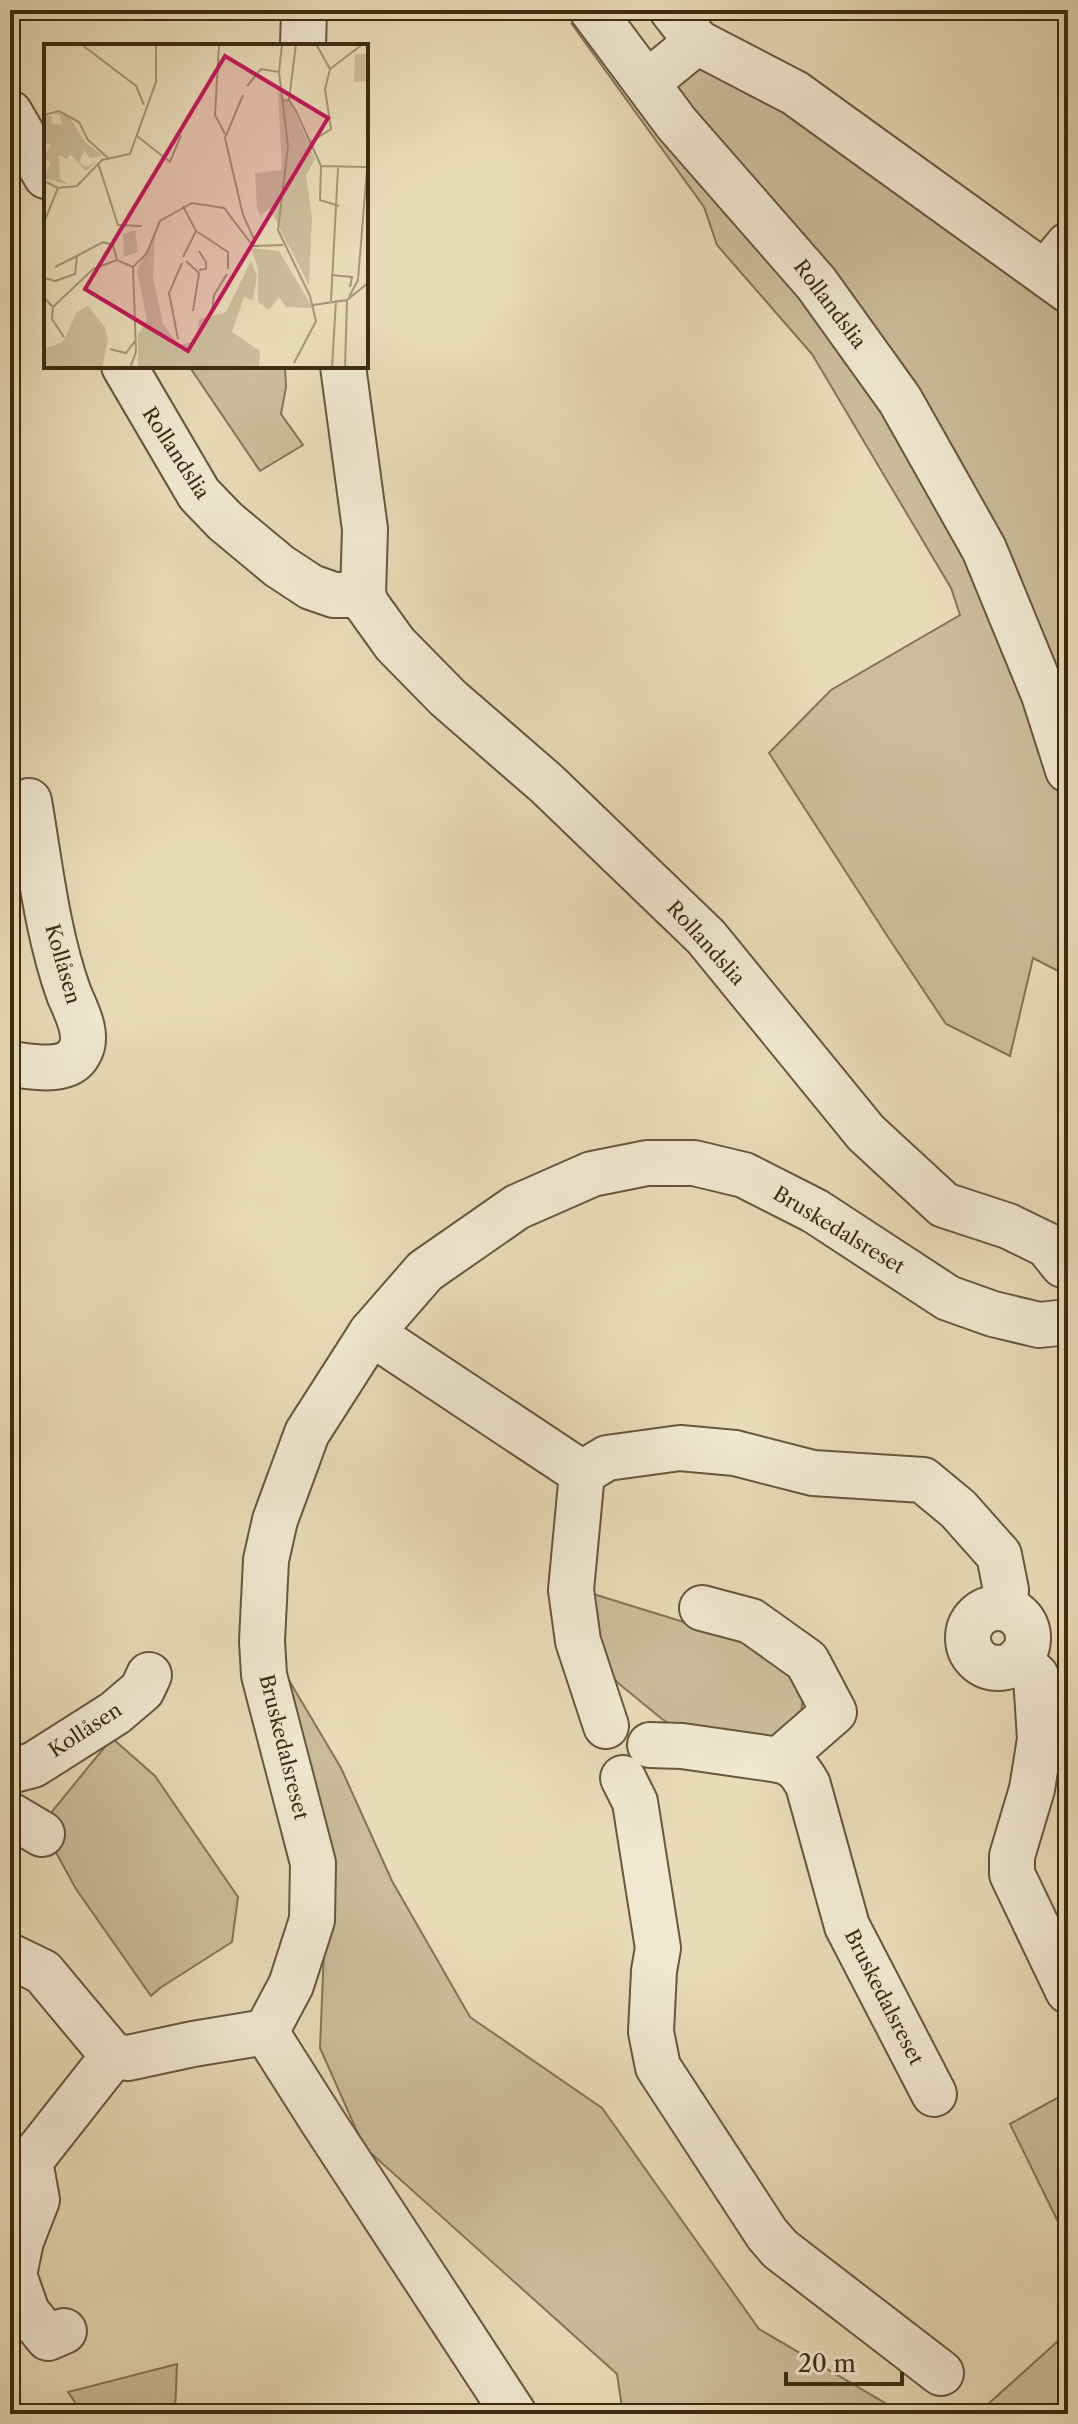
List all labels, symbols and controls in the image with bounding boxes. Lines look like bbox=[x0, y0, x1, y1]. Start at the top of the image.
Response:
inset map bbox=[44, 44, 368, 368]
street label: Rollandslia bbox=[789, 255, 871, 354]
street label: Rollandslia bbox=[137, 402, 215, 504]
street label: Rollandslia bbox=[662, 896, 750, 990]
street label: Kollåsen bbox=[40, 921, 86, 1007]
street label: Bruskedalsreset bbox=[769, 1181, 909, 1279]
street label: Bruskedalsreset bbox=[254, 1672, 314, 1822]
street label: Kollåsen bbox=[44, 1697, 126, 1762]
street label: Bruskedalsreset bbox=[839, 1925, 929, 2069]
scale bar bbox=[786, 2336, 902, 2386]
text: 20 m bbox=[798, 2349, 856, 2378]

